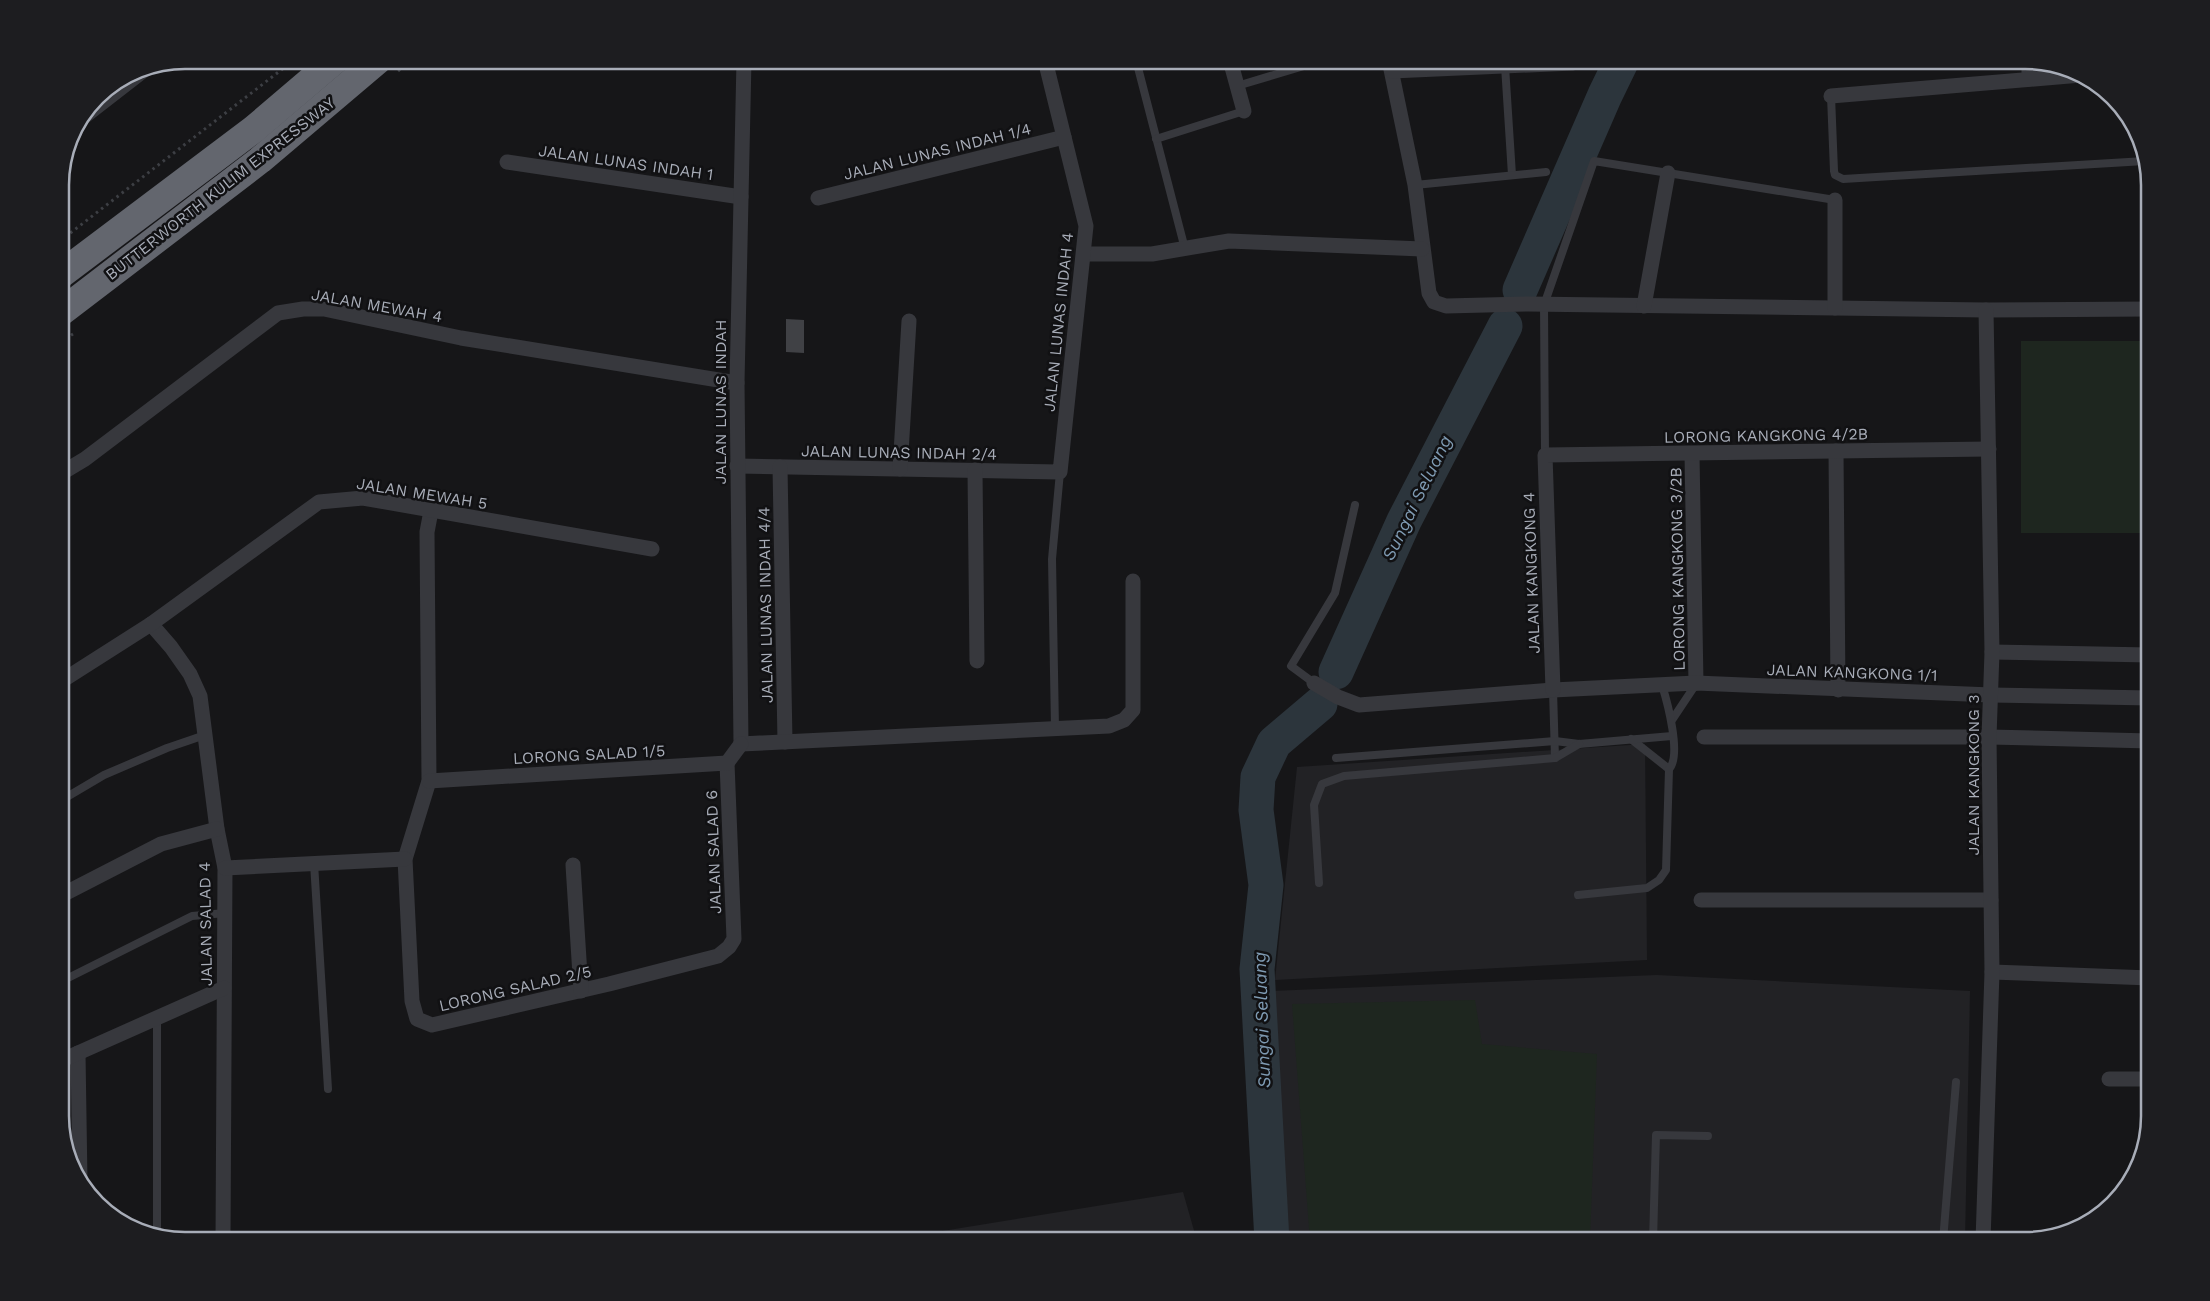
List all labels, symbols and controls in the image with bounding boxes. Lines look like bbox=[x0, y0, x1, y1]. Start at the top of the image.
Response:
street label: BUTTERWORTH KULIM EXPRESSWAY bbox=[102, 93, 339, 284]
street label: JALAN LUNAS INDAH 1/4 bbox=[841, 119, 1033, 184]
street label: JALAN LUNAS INDAH 1 bbox=[537, 141, 715, 184]
street label: JALAN LUNAS INDAH 4 bbox=[1040, 231, 1077, 413]
street label: JALAN MEWAH 4 bbox=[310, 285, 444, 326]
street label: JALAN LUNAS INDAH bbox=[711, 319, 730, 485]
street label: LORONG KANGKONG 4/2B bbox=[1664, 424, 1868, 447]
water label: Sungai Seluang bbox=[1377, 432, 1456, 564]
street label: JALAN LUNAS INDAH 2/4 bbox=[801, 441, 997, 464]
street label: LORONG KANGKONG 3/2B bbox=[1666, 467, 1689, 671]
street label: JALAN MEWAH 5 bbox=[355, 474, 489, 513]
street label: JALAN KANGKONG 4 bbox=[1519, 492, 1544, 654]
street label: JALAN LUNAS INDAH 4/4 bbox=[754, 506, 777, 703]
street label: JALAN KANGKONG 1/1 bbox=[1766, 660, 1938, 685]
street label: JALAN KANGKONG 3 bbox=[1964, 694, 1983, 856]
street label: LORONG SALAD 1/5 bbox=[512, 741, 666, 768]
street label: JALAN SALAD 6 bbox=[702, 790, 725, 914]
street label: JALAN SALAD 4 bbox=[195, 862, 216, 986]
water label: Sungai Seluang bbox=[1249, 951, 1274, 1089]
street label: LORONG SALAD 2/5 bbox=[437, 962, 593, 1015]

